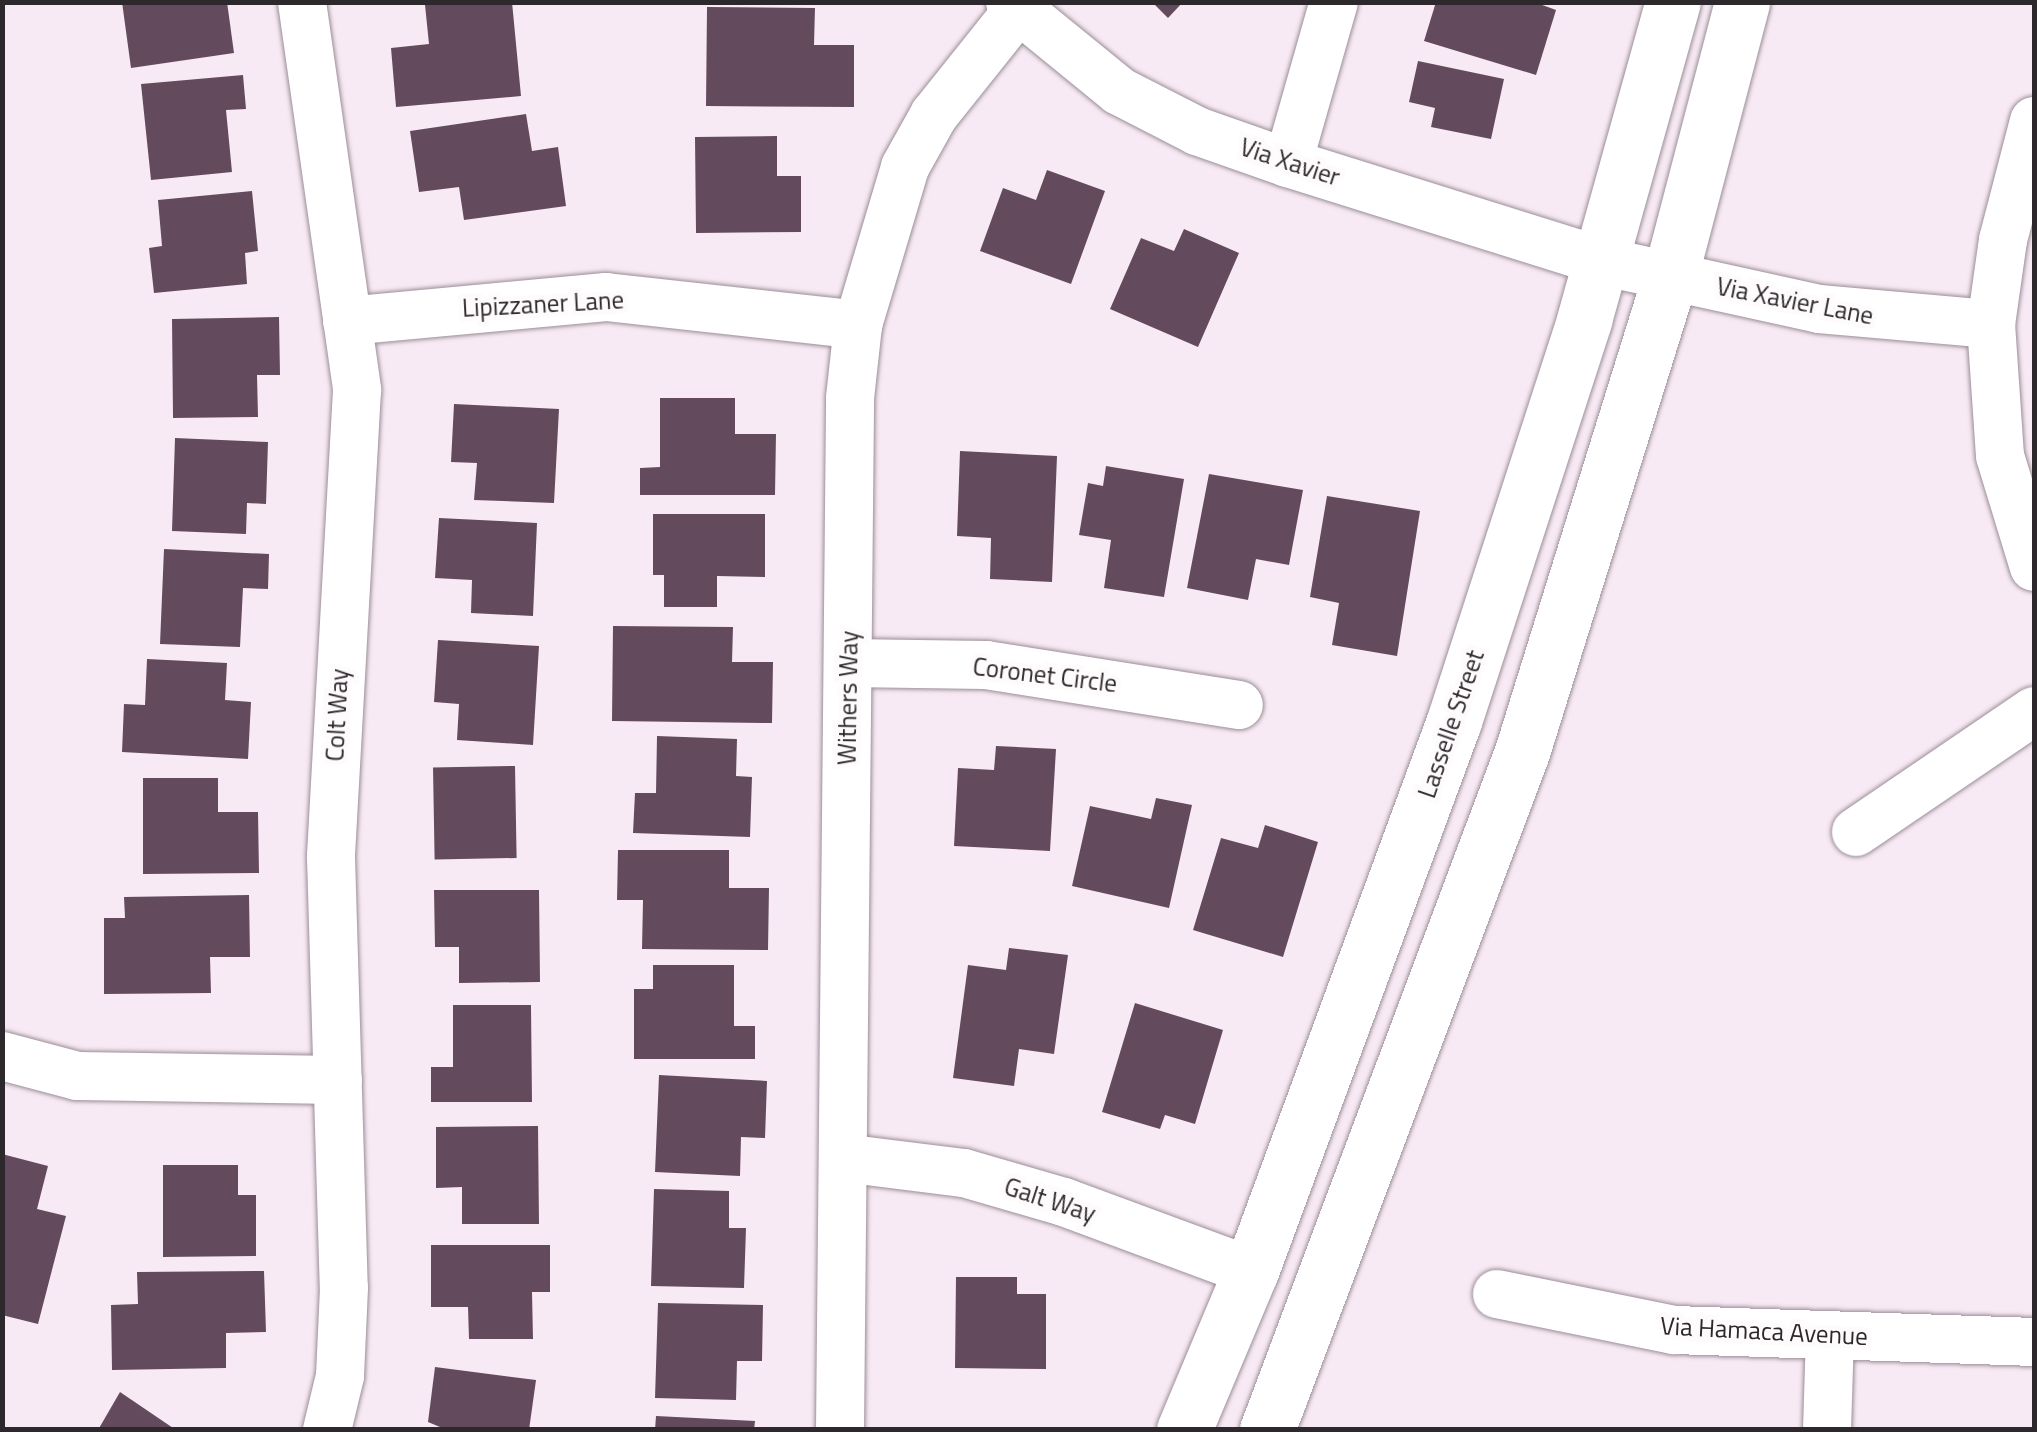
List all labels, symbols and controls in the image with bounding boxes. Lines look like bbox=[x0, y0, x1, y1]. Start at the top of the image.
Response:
street label: Via Xavier bbox=[1236, 132, 1344, 192]
street label: Via Xavier Lane bbox=[1714, 271, 1876, 331]
street label: Lipizzaner Lane bbox=[461, 285, 625, 323]
street label: Withers Way bbox=[832, 631, 864, 765]
street label: Lasselle Street bbox=[1412, 646, 1490, 802]
street label: Coronet Circle bbox=[971, 651, 1119, 699]
street label: Colt Way bbox=[320, 668, 354, 762]
street label: Galt Way bbox=[1001, 1171, 1099, 1229]
street label: Via Hamaca Avenue bbox=[1659, 1311, 1869, 1351]

